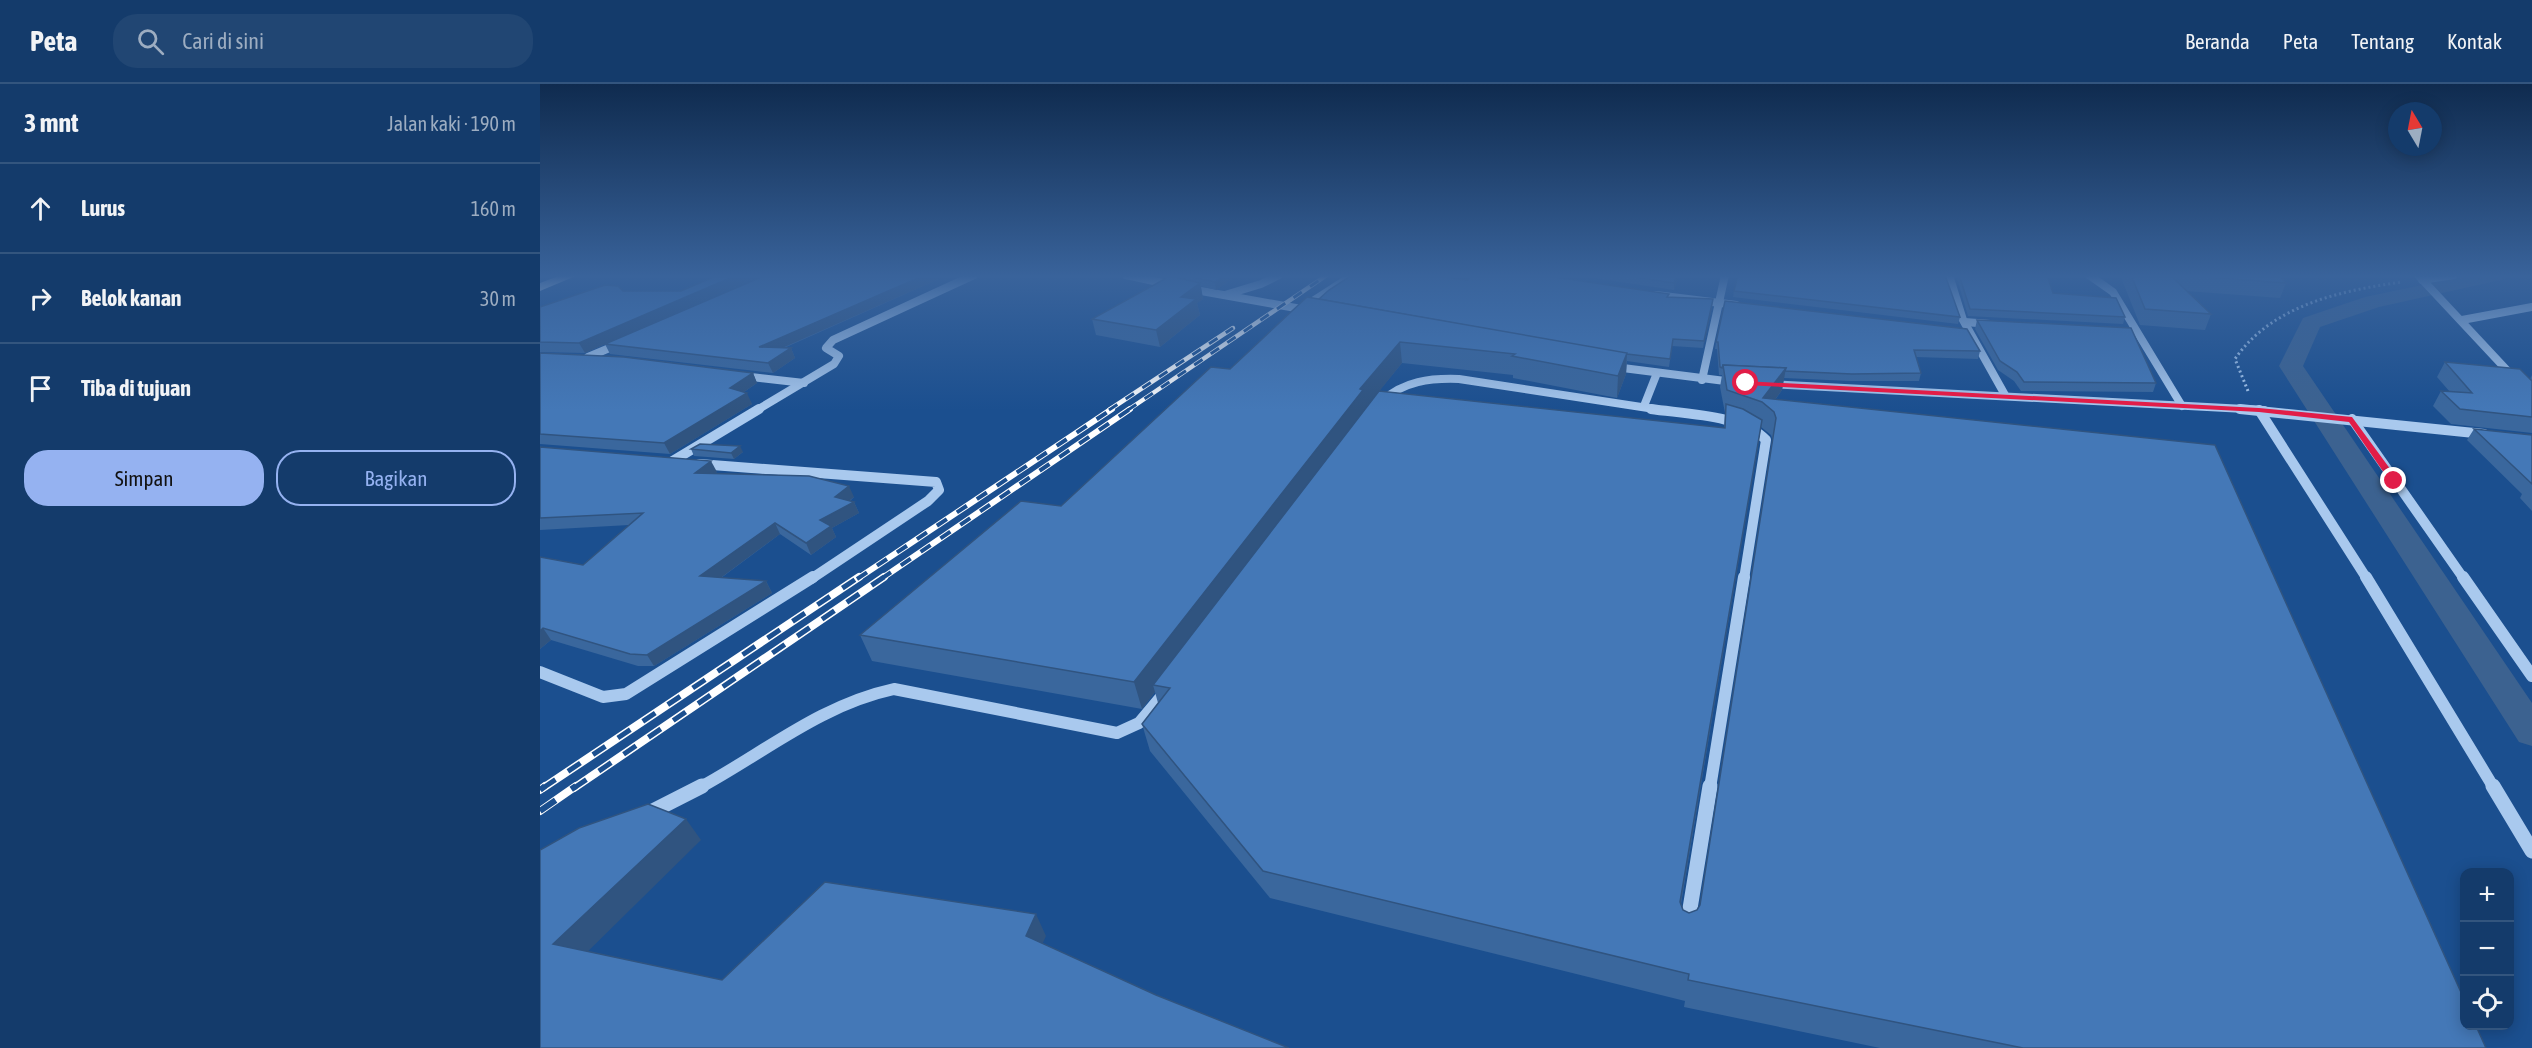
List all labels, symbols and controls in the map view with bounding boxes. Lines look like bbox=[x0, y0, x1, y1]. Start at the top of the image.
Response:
search box bbox=[113, 14, 533, 68]
text: Peta bbox=[30, 25, 77, 57]
icon: search bbox=[134, 25, 167, 58]
text: Cari di sini bbox=[182, 28, 264, 54]
text: Beranda bbox=[2185, 29, 2250, 53]
text: Peta bbox=[2283, 29, 2318, 53]
text: Tentang bbox=[2351, 29, 2414, 53]
text: Kontak bbox=[2447, 29, 2502, 53]
north arrow bbox=[2388, 102, 2442, 156]
text: 3 mnt bbox=[24, 108, 79, 138]
text: Jalan kaki · 190 m bbox=[387, 112, 516, 135]
icon: ahead bbox=[24, 192, 57, 225]
text: Lurus bbox=[81, 195, 125, 221]
text: 160 m bbox=[471, 197, 516, 220]
icon: right bbox=[24, 282, 57, 315]
text: Belok kanan bbox=[81, 285, 182, 311]
text: 30 m bbox=[480, 287, 516, 310]
route start bbox=[1732, 369, 1758, 395]
icon: arrive bbox=[24, 372, 57, 405]
text: Tiba di tujuan bbox=[81, 375, 191, 401]
button: Simpan bbox=[24, 450, 264, 506]
button: Bagikan bbox=[276, 450, 516, 506]
route end bbox=[2380, 467, 2406, 493]
map controls bbox=[2460, 868, 2514, 1030]
button: + bbox=[2460, 868, 2514, 922]
button: − bbox=[2460, 922, 2514, 976]
button: locate bbox=[2460, 976, 2514, 1030]

